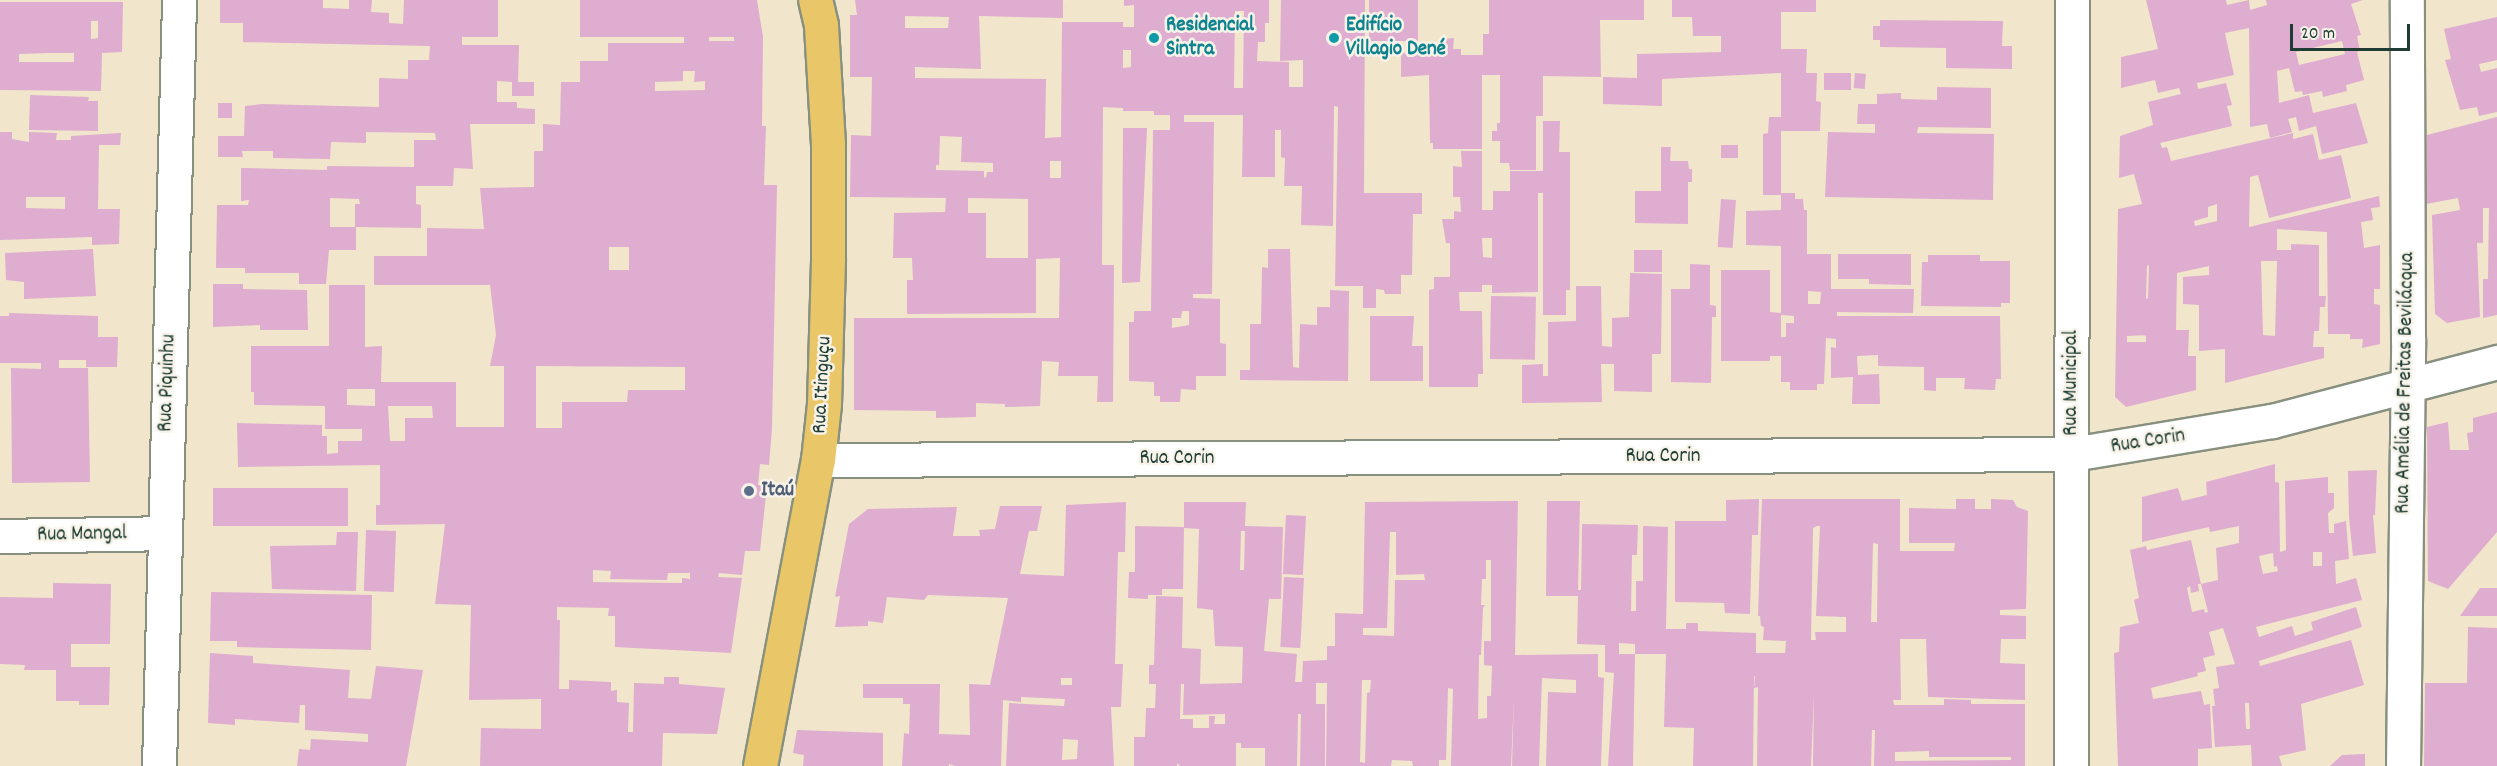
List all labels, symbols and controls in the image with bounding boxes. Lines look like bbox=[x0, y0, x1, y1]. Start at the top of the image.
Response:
scale bar bbox=[2293, 12, 2413, 50]
place label: Residencial Sintra bbox=[1166, 13, 1254, 63]
place label: Edifício Villagio Dené bbox=[1346, 13, 1446, 63]
text: 20 m bbox=[2301, 22, 2335, 47]
marker: Residencial Sintra bbox=[1147, 31, 1161, 45]
marker: Edifício Villagio Dené bbox=[1327, 31, 1341, 45]
street label: Rua Amélia de Freitas Bevilácqua bbox=[2391, 252, 2421, 514]
street label: Rua Municipal bbox=[2059, 330, 2085, 436]
street label: Rua Piquinhu bbox=[154, 334, 182, 432]
street label: Rua Itinguçu bbox=[808, 336, 838, 434]
street label: Rua Corin bbox=[2109, 424, 2187, 460]
street label: Rua Corin bbox=[1626, 444, 1700, 470]
street label: Rua Corin bbox=[1140, 446, 1214, 472]
place label: Itaú bbox=[761, 478, 794, 504]
marker: Itaú bbox=[742, 484, 756, 498]
street label: Rua Mangal bbox=[37, 522, 127, 548]

